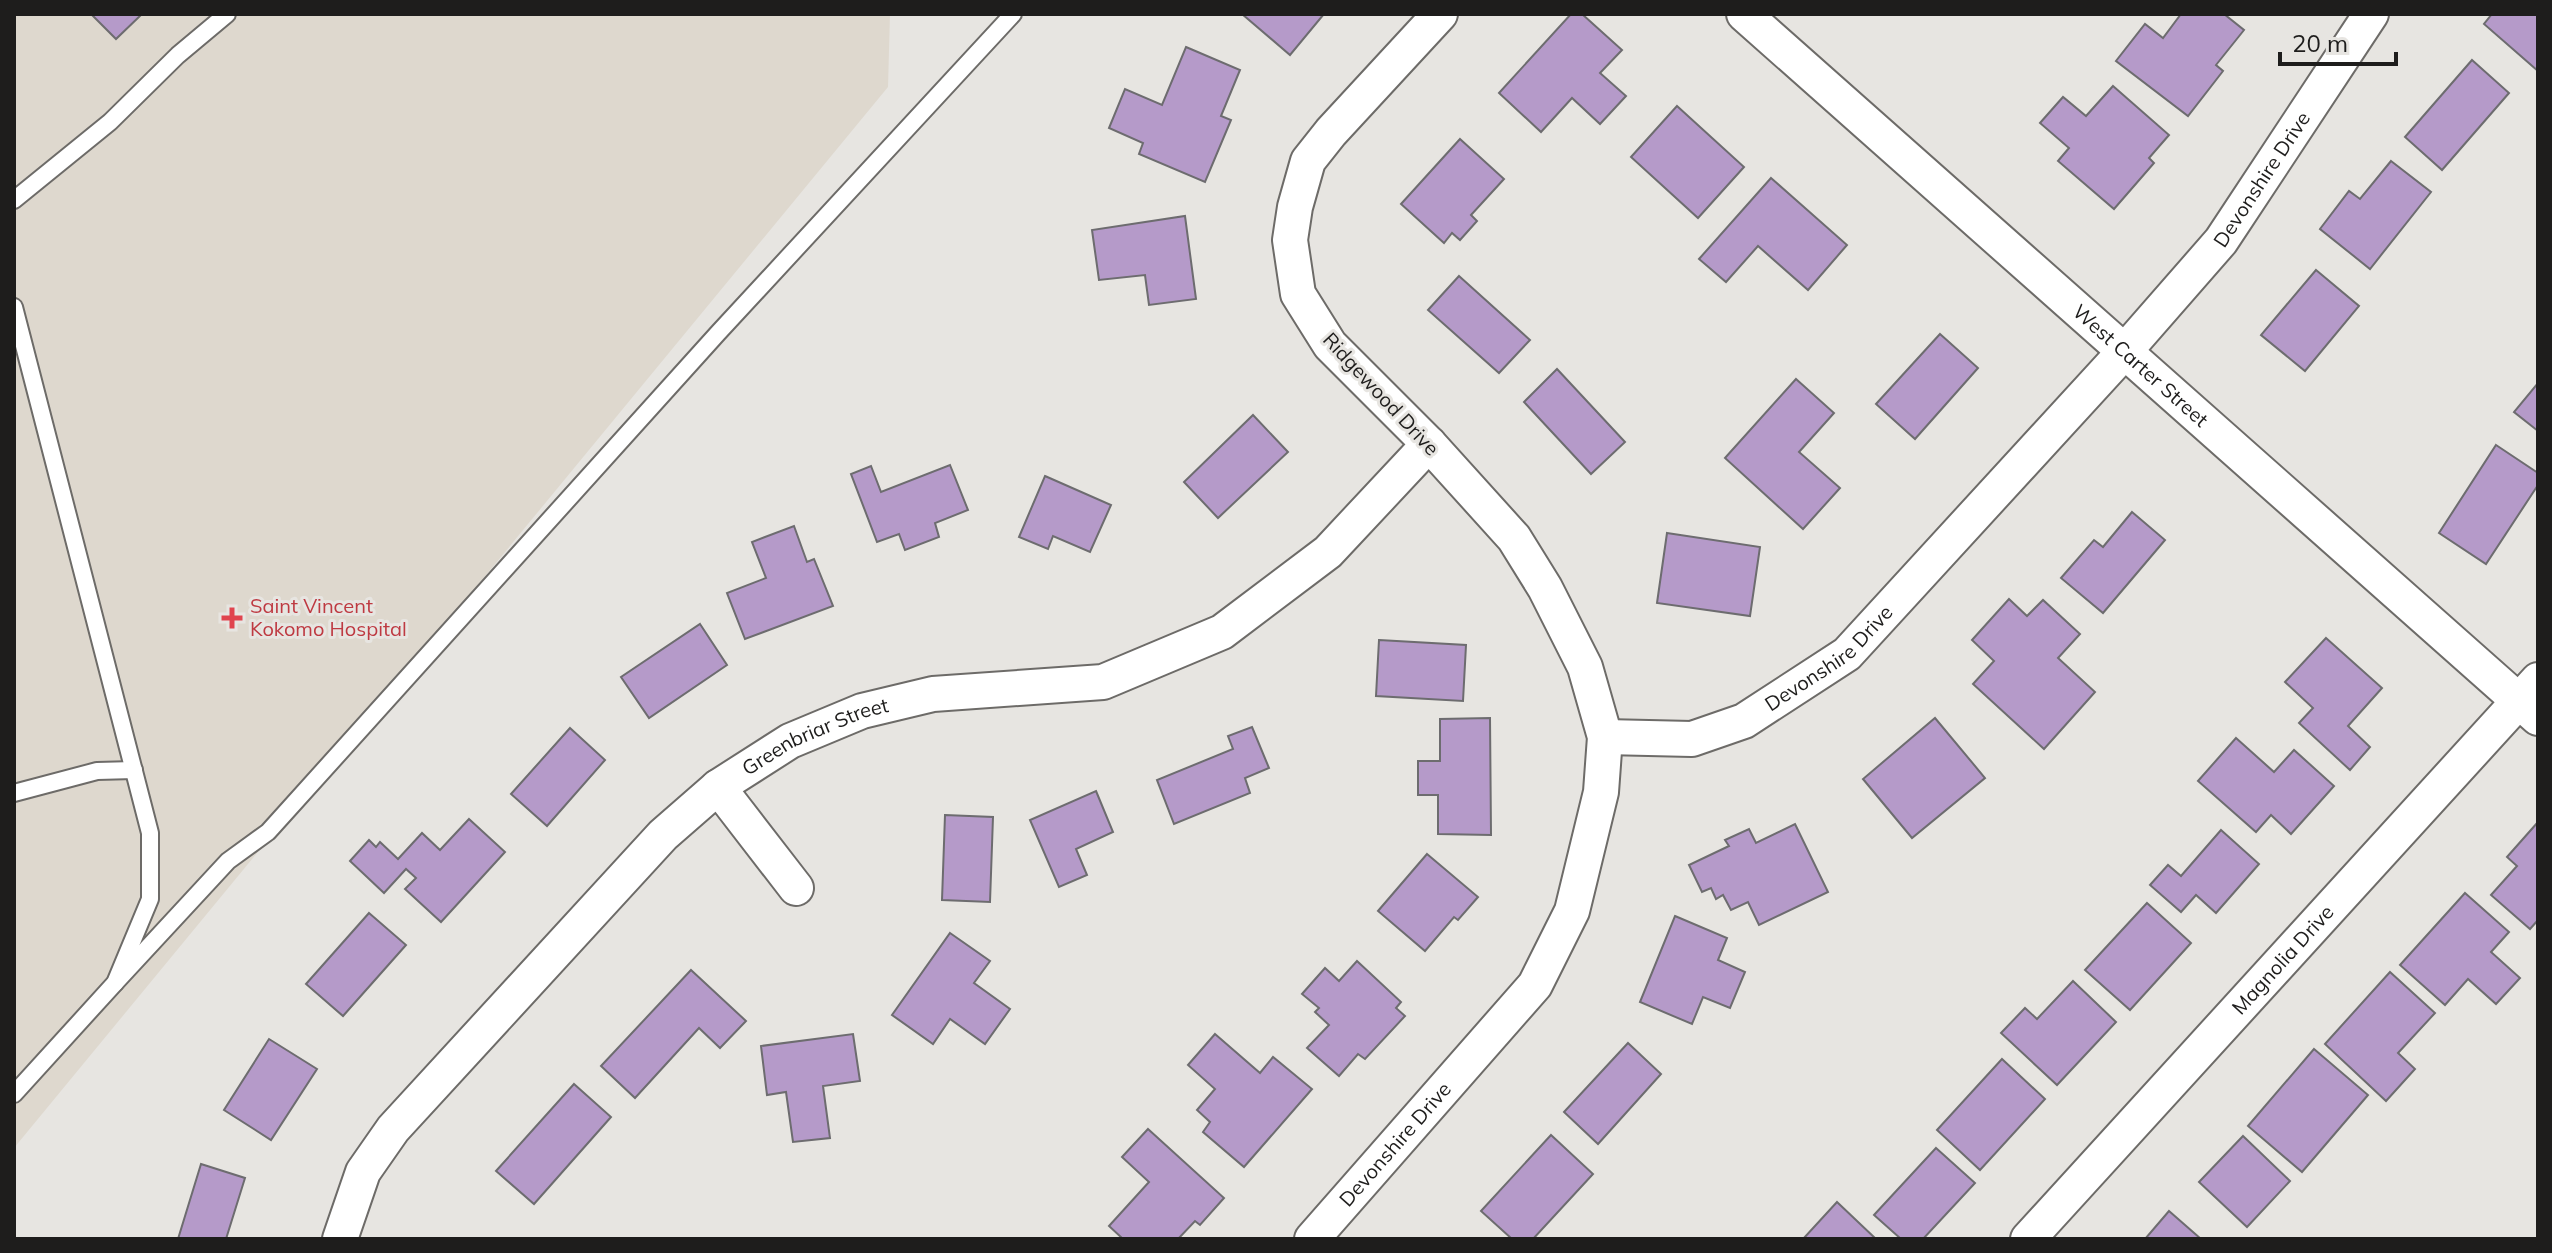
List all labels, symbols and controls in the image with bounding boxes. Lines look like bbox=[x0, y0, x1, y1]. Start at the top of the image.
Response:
scale bar bbox=[2280, 16, 2396, 66]
text: 20 m bbox=[2292, 28, 2348, 58]
street label: Devonshire Drive bbox=[2207, 107, 2315, 252]
street label: West Carter Street bbox=[2068, 299, 2214, 432]
street label: Ridgewood Drive bbox=[1318, 327, 1445, 460]
place label: Saint Vincent Kokomo Hospital bbox=[250, 593, 407, 641]
street label: Devonshire Drive bbox=[1760, 600, 1898, 716]
marker: Saint Vincent Kokomo Hospital bbox=[221, 607, 243, 629]
street label: Greenbriar Street bbox=[737, 692, 891, 780]
street label: Magnolia Drive bbox=[2226, 899, 2339, 1019]
street label: Devonshire Drive bbox=[1333, 1077, 1456, 1211]

